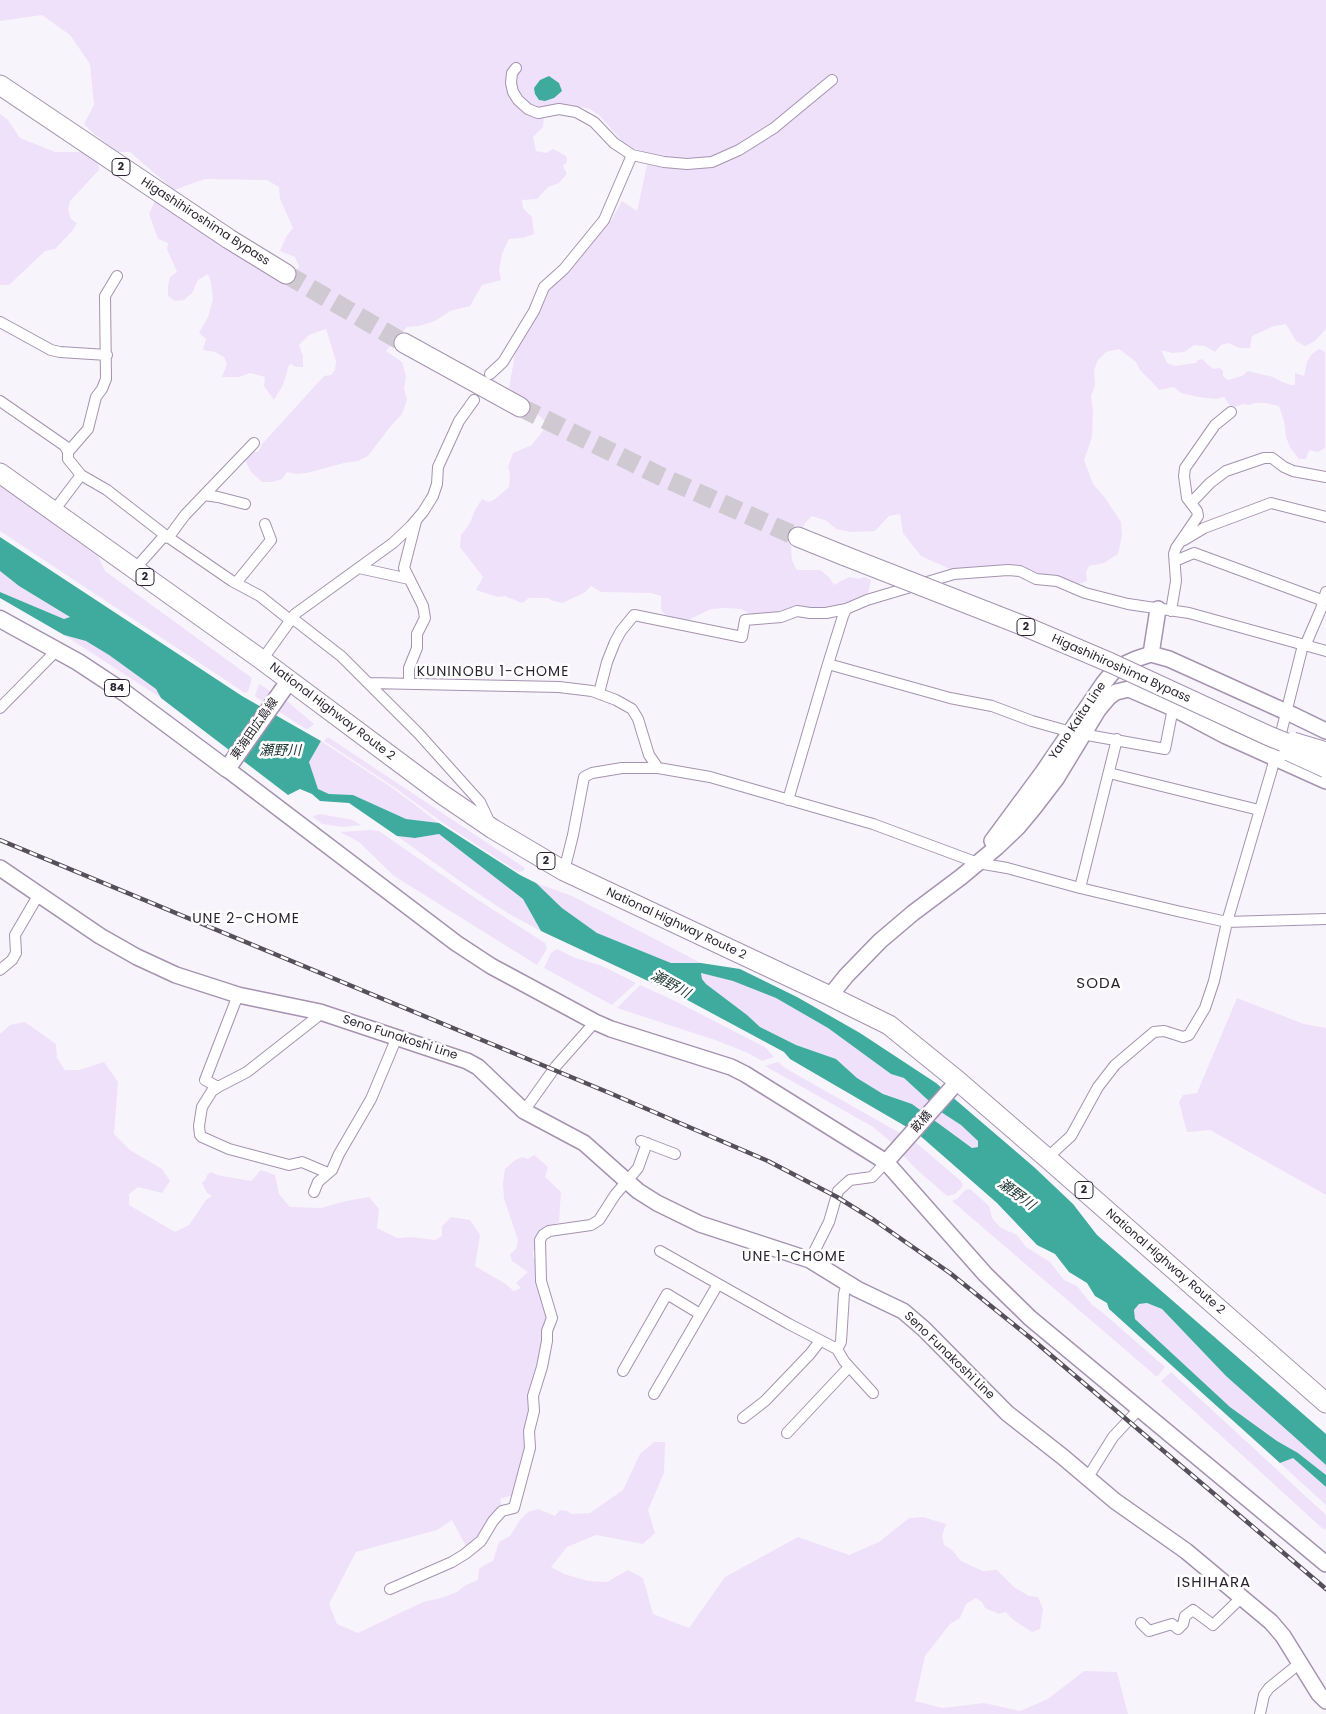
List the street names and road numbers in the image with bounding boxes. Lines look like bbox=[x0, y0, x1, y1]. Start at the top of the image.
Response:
road number: 2 bbox=[112, 158, 130, 176]
street label: Higashihiroshima Bypass bbox=[138, 175, 272, 269]
road number: 2 bbox=[136, 568, 154, 586]
road number: 2 bbox=[1017, 618, 1035, 636]
street label: Higashihiroshima Bypass bbox=[1049, 632, 1193, 706]
street label: National Highway Route 2 bbox=[267, 660, 397, 764]
street label: Yano Kaita Line bbox=[1047, 679, 1109, 763]
road number: 84 bbox=[104, 680, 130, 696]
street label: 東海田広島線 bbox=[228, 695, 282, 763]
road number: 2 bbox=[537, 852, 555, 869]
street label: National Highway Route 2 bbox=[604, 885, 748, 963]
street label: Seno Funakoshi Line bbox=[341, 1013, 459, 1063]
street label: 畝橋 bbox=[909, 1108, 935, 1136]
road number: 2 bbox=[1075, 1182, 1093, 1198]
street label: National Highway Route 2 bbox=[1103, 1206, 1227, 1318]
street label: Seno Funakoshi Line bbox=[901, 1309, 997, 1403]

